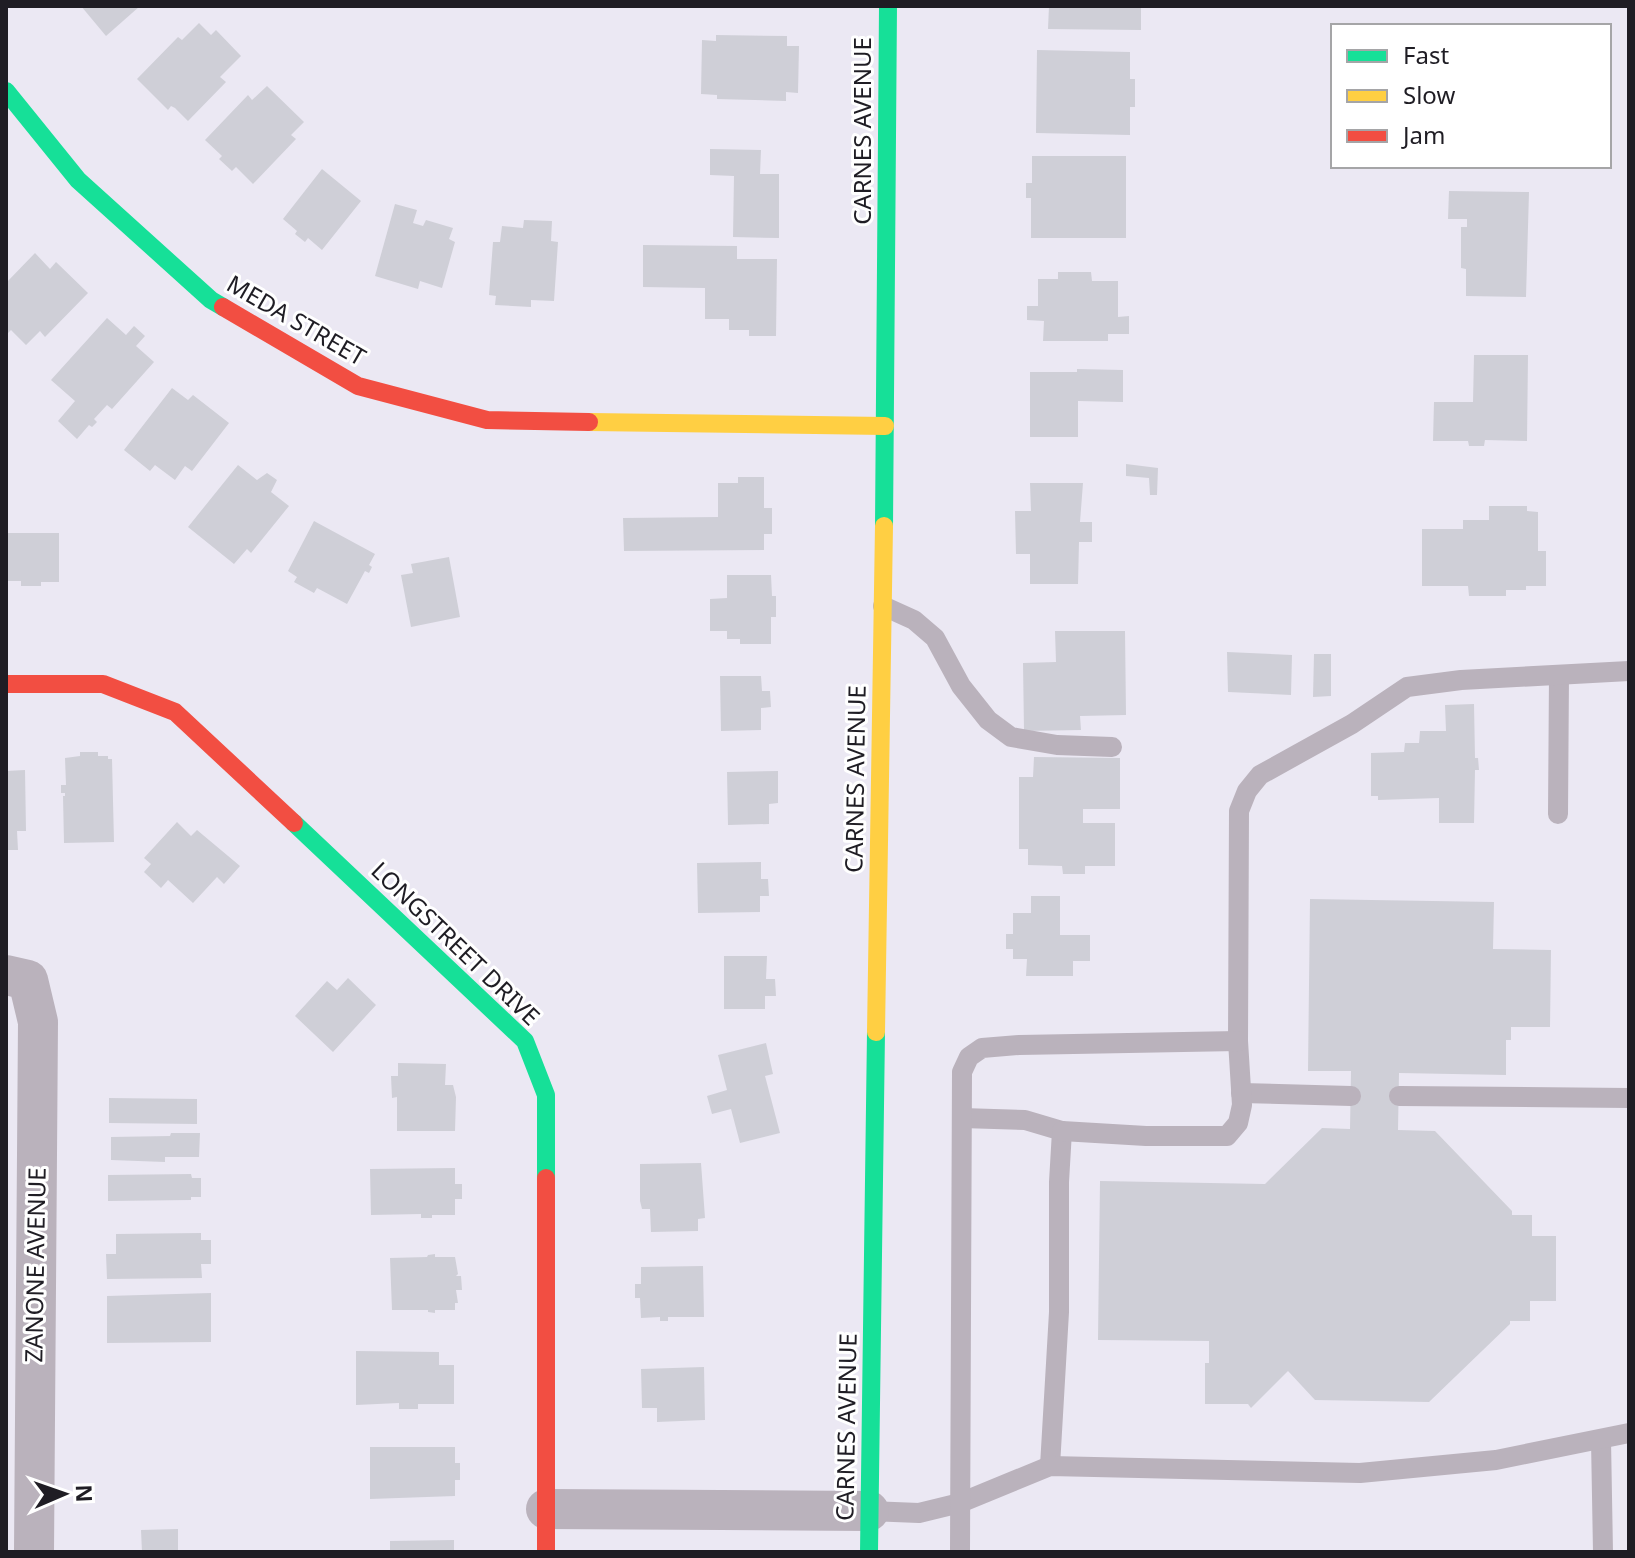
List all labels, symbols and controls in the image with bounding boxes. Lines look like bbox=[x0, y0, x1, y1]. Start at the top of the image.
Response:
legend bbox=[1331, 24, 1611, 168]
street label: CARNES AVENUE bbox=[845, 37, 878, 225]
text: Fast bbox=[1403, 38, 1449, 71]
text: Slow bbox=[1403, 78, 1455, 111]
text: Jam bbox=[1401, 118, 1445, 151]
street label: MEDA STREET bbox=[221, 267, 373, 373]
street label: CARNES AVENUE bbox=[836, 685, 873, 873]
street label: LONGSTREET DRIVE bbox=[365, 854, 548, 1032]
street label: ZANONE AVENUE bbox=[16, 1167, 53, 1363]
street label: CARNES AVENUE bbox=[827, 1333, 864, 1521]
north arrow bbox=[24, 1454, 104, 1534]
text: N bbox=[70, 1484, 100, 1503]

